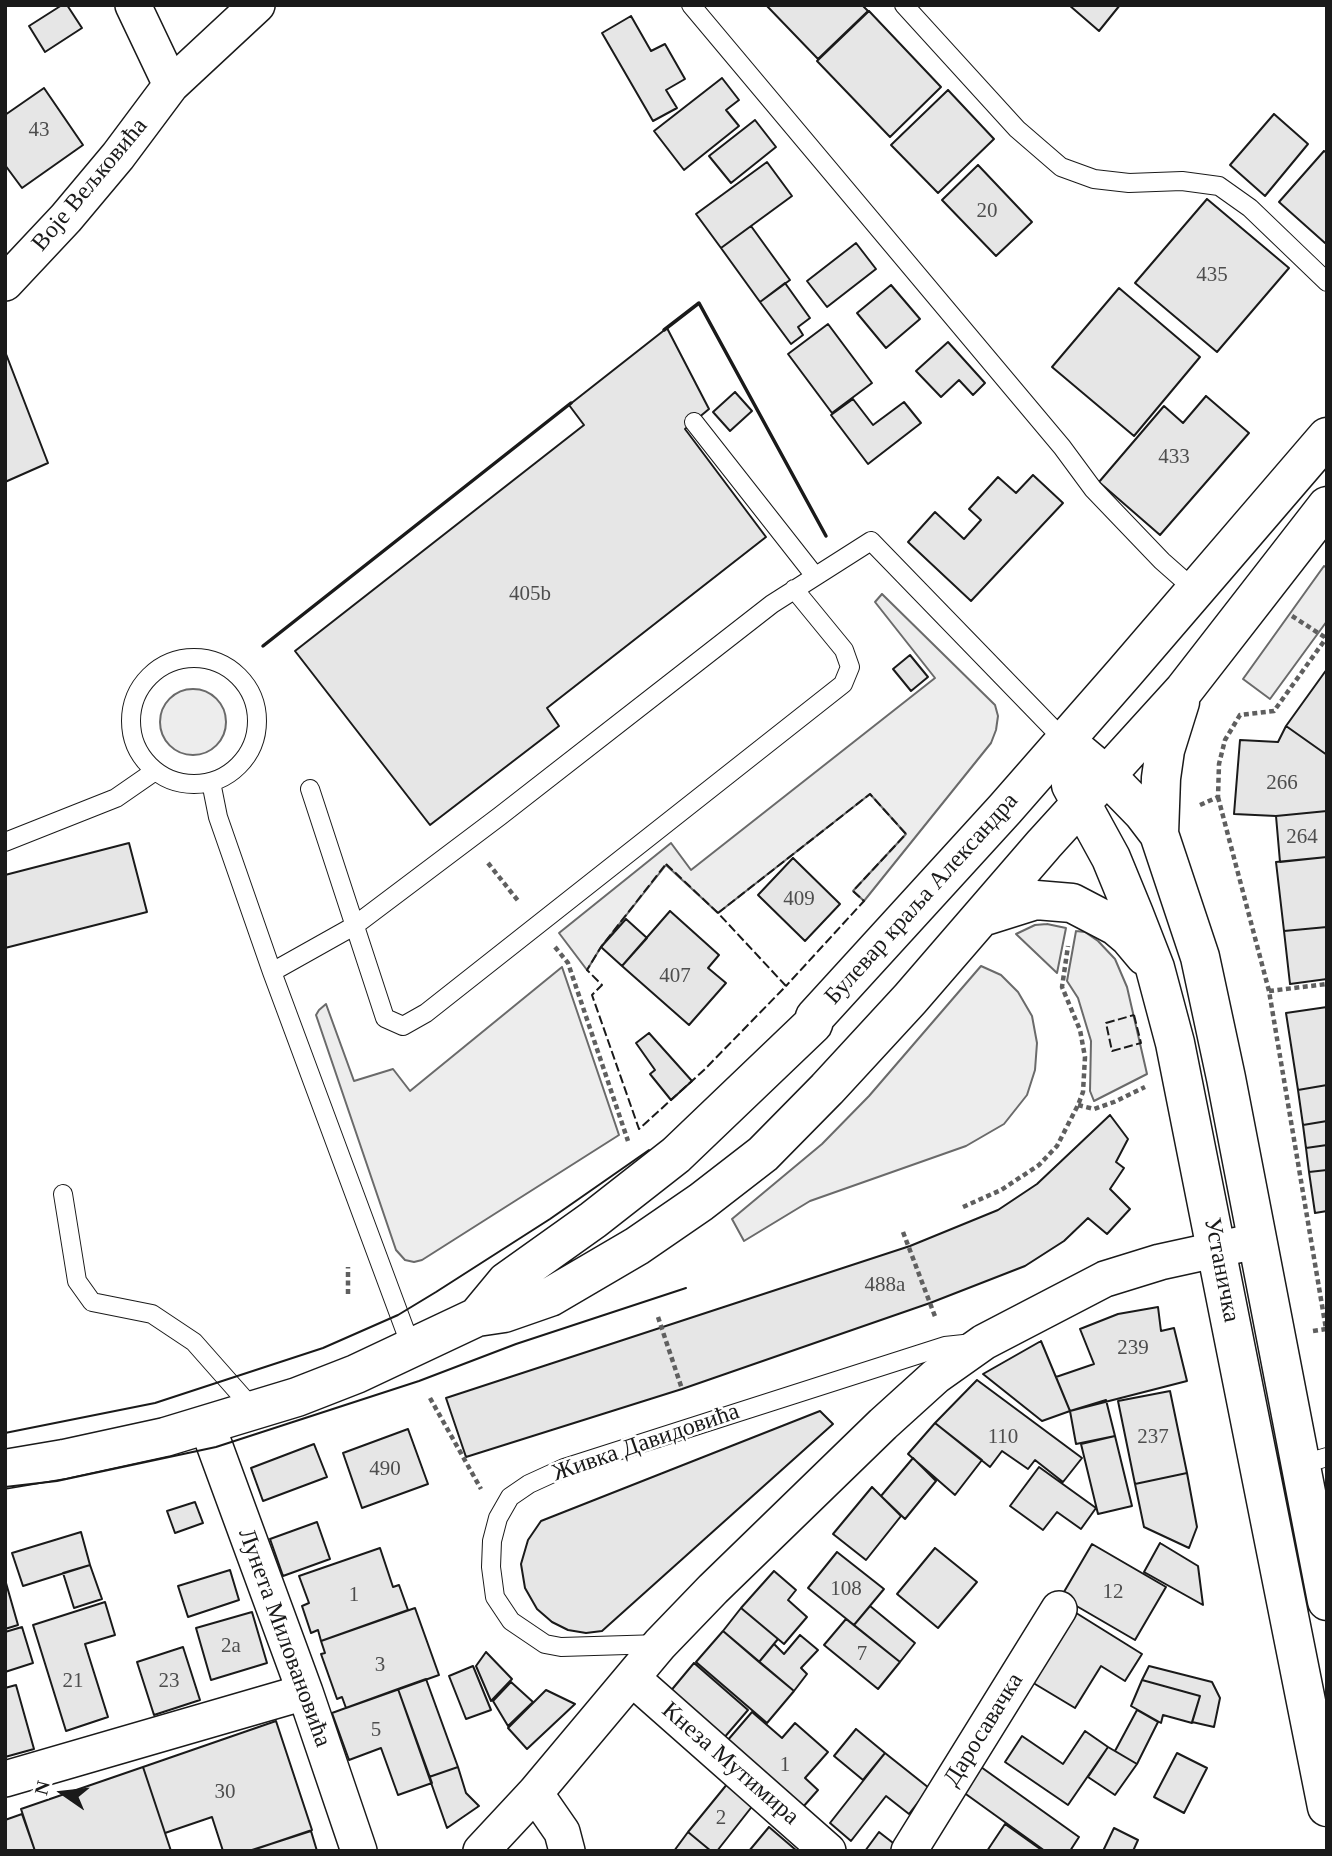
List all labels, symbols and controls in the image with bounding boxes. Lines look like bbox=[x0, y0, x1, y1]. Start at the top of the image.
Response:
street label: Воје Вељковића bbox=[26, 113, 154, 257]
house number: 43 bbox=[28, 117, 50, 143]
house number: 20 bbox=[976, 198, 998, 224]
house number: 435 bbox=[1196, 262, 1228, 288]
house number: 433 bbox=[1158, 444, 1190, 470]
house number: 405b bbox=[509, 581, 551, 607]
house number: 266 bbox=[1266, 770, 1298, 796]
street label: Булевар краља Александра bbox=[819, 787, 1025, 1011]
house number: 264 bbox=[1286, 824, 1318, 850]
house number: 409 bbox=[783, 886, 815, 912]
house number: 407 bbox=[659, 963, 691, 989]
street label: Устаничка bbox=[1197, 1215, 1245, 1325]
house number: 488a bbox=[865, 1272, 905, 1298]
house number: 239 bbox=[1117, 1335, 1149, 1361]
street label: Живка Давидовића bbox=[549, 1398, 743, 1488]
house number: 110 bbox=[988, 1424, 1018, 1450]
house number: 237 bbox=[1137, 1424, 1169, 1450]
house number: 490 bbox=[369, 1456, 401, 1482]
street label: Лунета Миловановића bbox=[231, 1525, 337, 1751]
house number: 108 bbox=[830, 1576, 862, 1602]
house number: 12 bbox=[1102, 1579, 1124, 1605]
house number: 1 bbox=[349, 1582, 359, 1608]
house number: 2a bbox=[221, 1633, 241, 1659]
house number: 7 bbox=[857, 1641, 867, 1667]
house number: 3 bbox=[375, 1652, 385, 1678]
house number: 21 bbox=[62, 1668, 84, 1694]
house number: 23 bbox=[158, 1668, 180, 1694]
street label: Даросавачка bbox=[938, 1668, 1030, 1792]
street label: Кнеза Мутимира bbox=[655, 1696, 805, 1832]
house number: 5 bbox=[371, 1717, 381, 1743]
house number: 1 bbox=[780, 1752, 790, 1778]
north arrow bbox=[28, 1758, 98, 1828]
text: N bbox=[30, 1779, 54, 1797]
house number: 30 bbox=[215, 1779, 236, 1805]
house number: 2 bbox=[716, 1805, 726, 1831]

